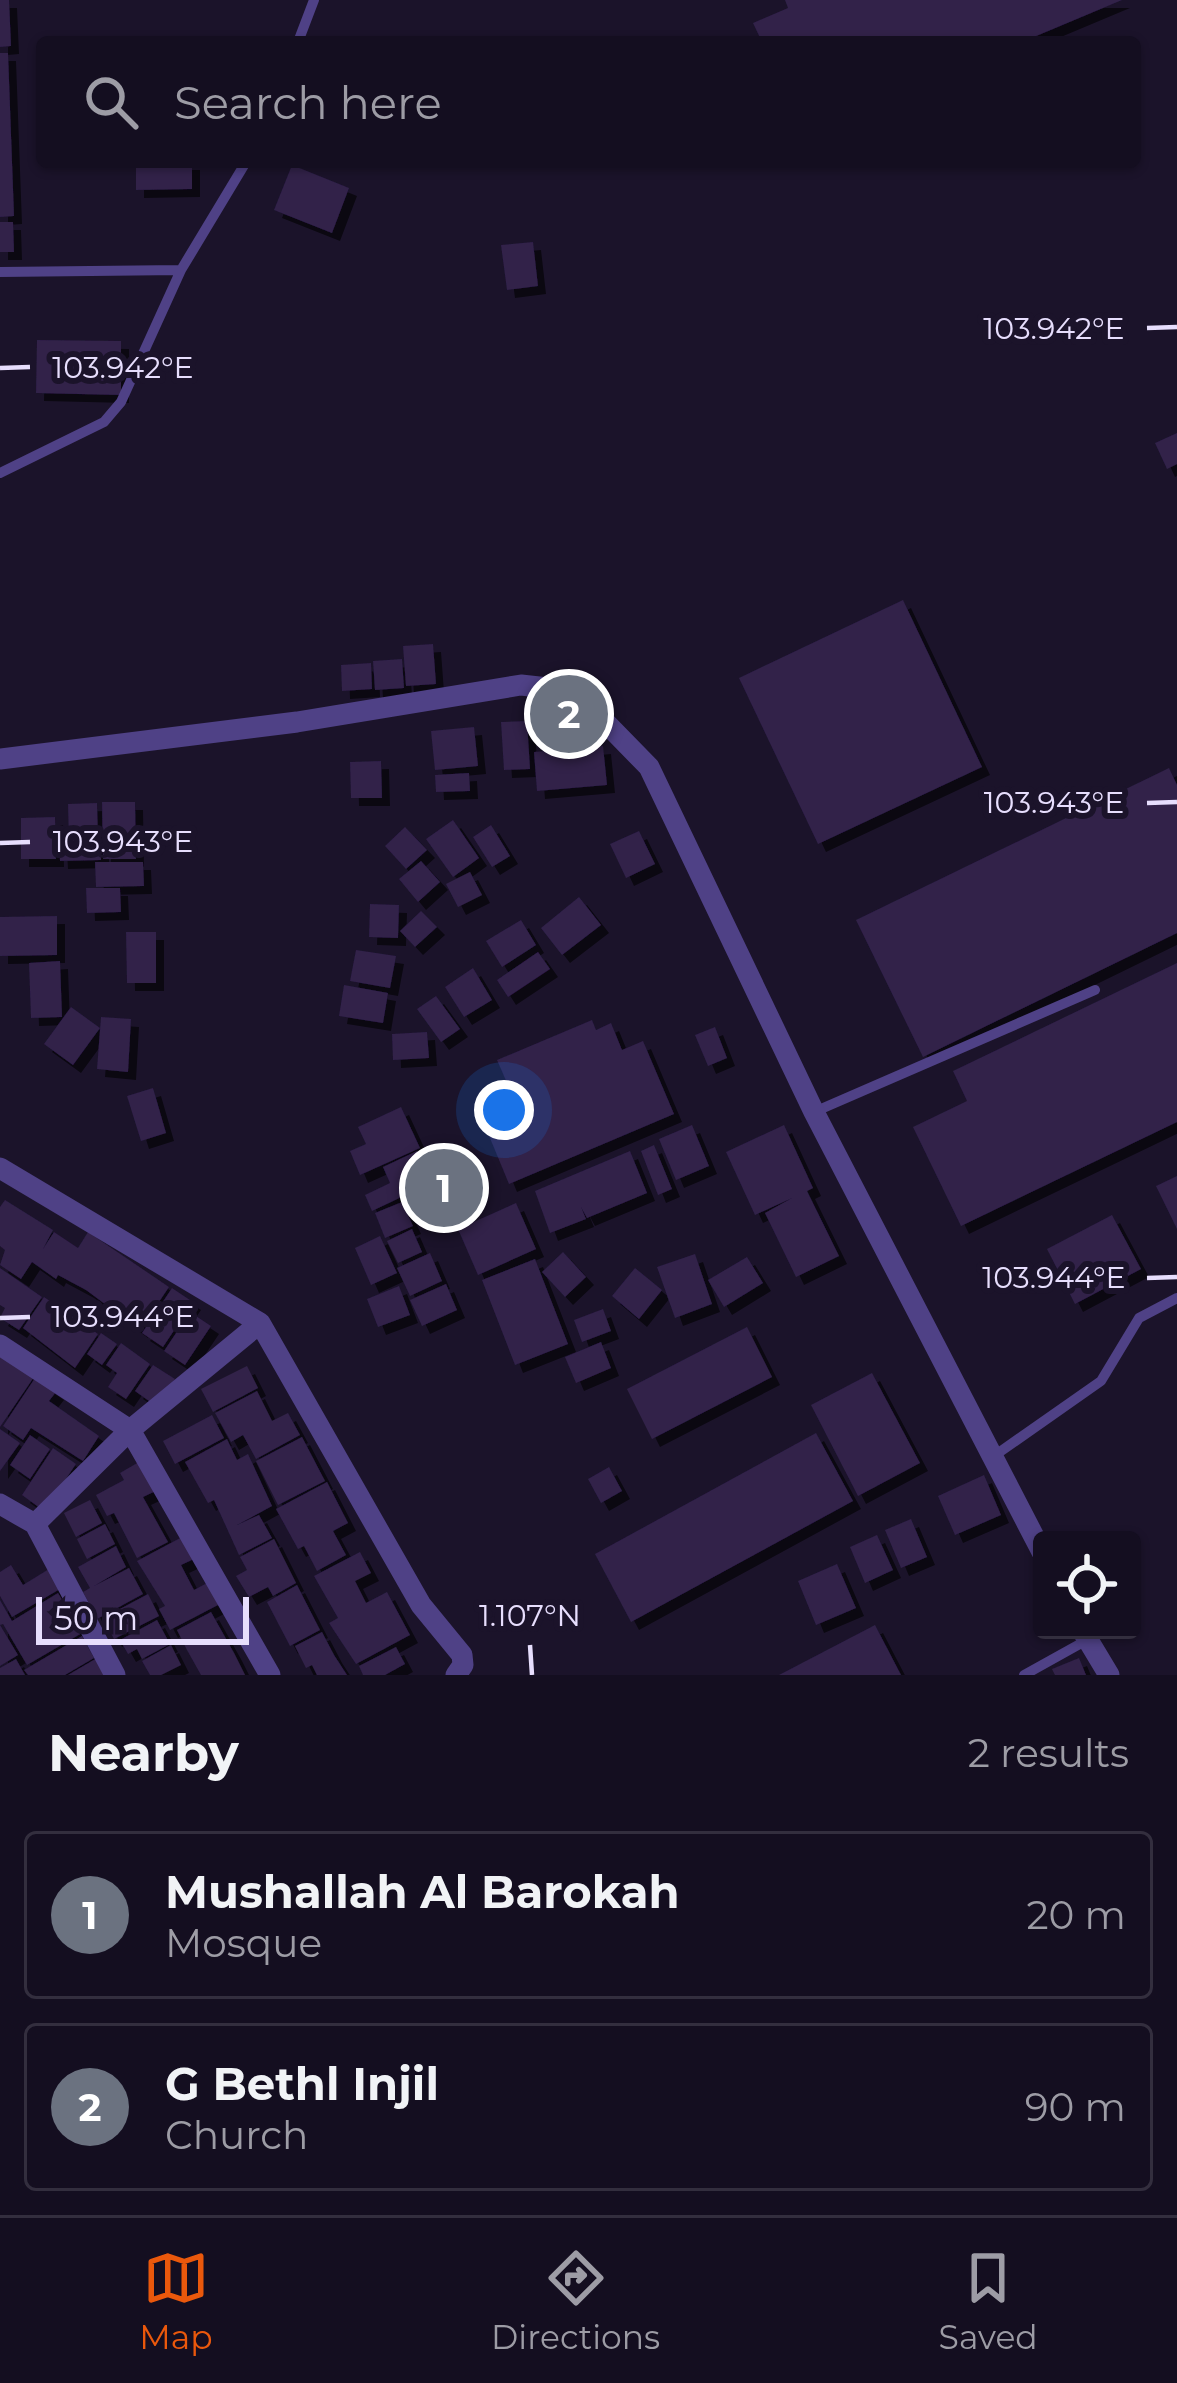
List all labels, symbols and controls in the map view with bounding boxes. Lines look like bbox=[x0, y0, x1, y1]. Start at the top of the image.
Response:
search box bbox=[36, 36, 1141, 168]
icon: search bbox=[78, 69, 144, 135]
text: Search here bbox=[174, 75, 442, 130]
text: 103.942°E bbox=[983, 310, 1125, 347]
text: 103.942°E bbox=[52, 349, 194, 386]
pin: 2 bbox=[530, 669, 608, 759]
text: 103.943°E bbox=[984, 784, 1124, 821]
text: 103.943°E bbox=[53, 823, 193, 860]
your location bbox=[474, 1080, 534, 1140]
pin: 1 bbox=[405, 1143, 483, 1233]
text: 103.944°E bbox=[982, 1259, 1126, 1296]
text: 103.944°E bbox=[51, 1298, 195, 1335]
map controls bbox=[1033, 1531, 1141, 1639]
button: locate bbox=[1033, 1531, 1141, 1639]
scale bar bbox=[36, 1591, 249, 1644]
text: 1.107°N bbox=[479, 1597, 581, 1634]
text: 50 m bbox=[54, 1598, 138, 1638]
text: Nearby bbox=[48, 1722, 239, 1784]
text: 2 results bbox=[968, 1729, 1129, 1777]
text: Mushallah Al Barokah bbox=[165, 1864, 680, 1919]
text: 1 bbox=[82, 1891, 98, 1939]
text: 20 m bbox=[1027, 1891, 1126, 1939]
text: Mosque bbox=[165, 1919, 322, 1967]
text: G Bethl Injil bbox=[165, 2056, 439, 2111]
text: 2 bbox=[78, 2083, 102, 2131]
text: 90 m bbox=[1025, 2083, 1126, 2131]
text: Church bbox=[165, 2111, 308, 2159]
tab: Map bbox=[139, 2245, 213, 2357]
tab: Directions bbox=[491, 2245, 660, 2357]
tab: Saved bbox=[939, 2245, 1038, 2357]

